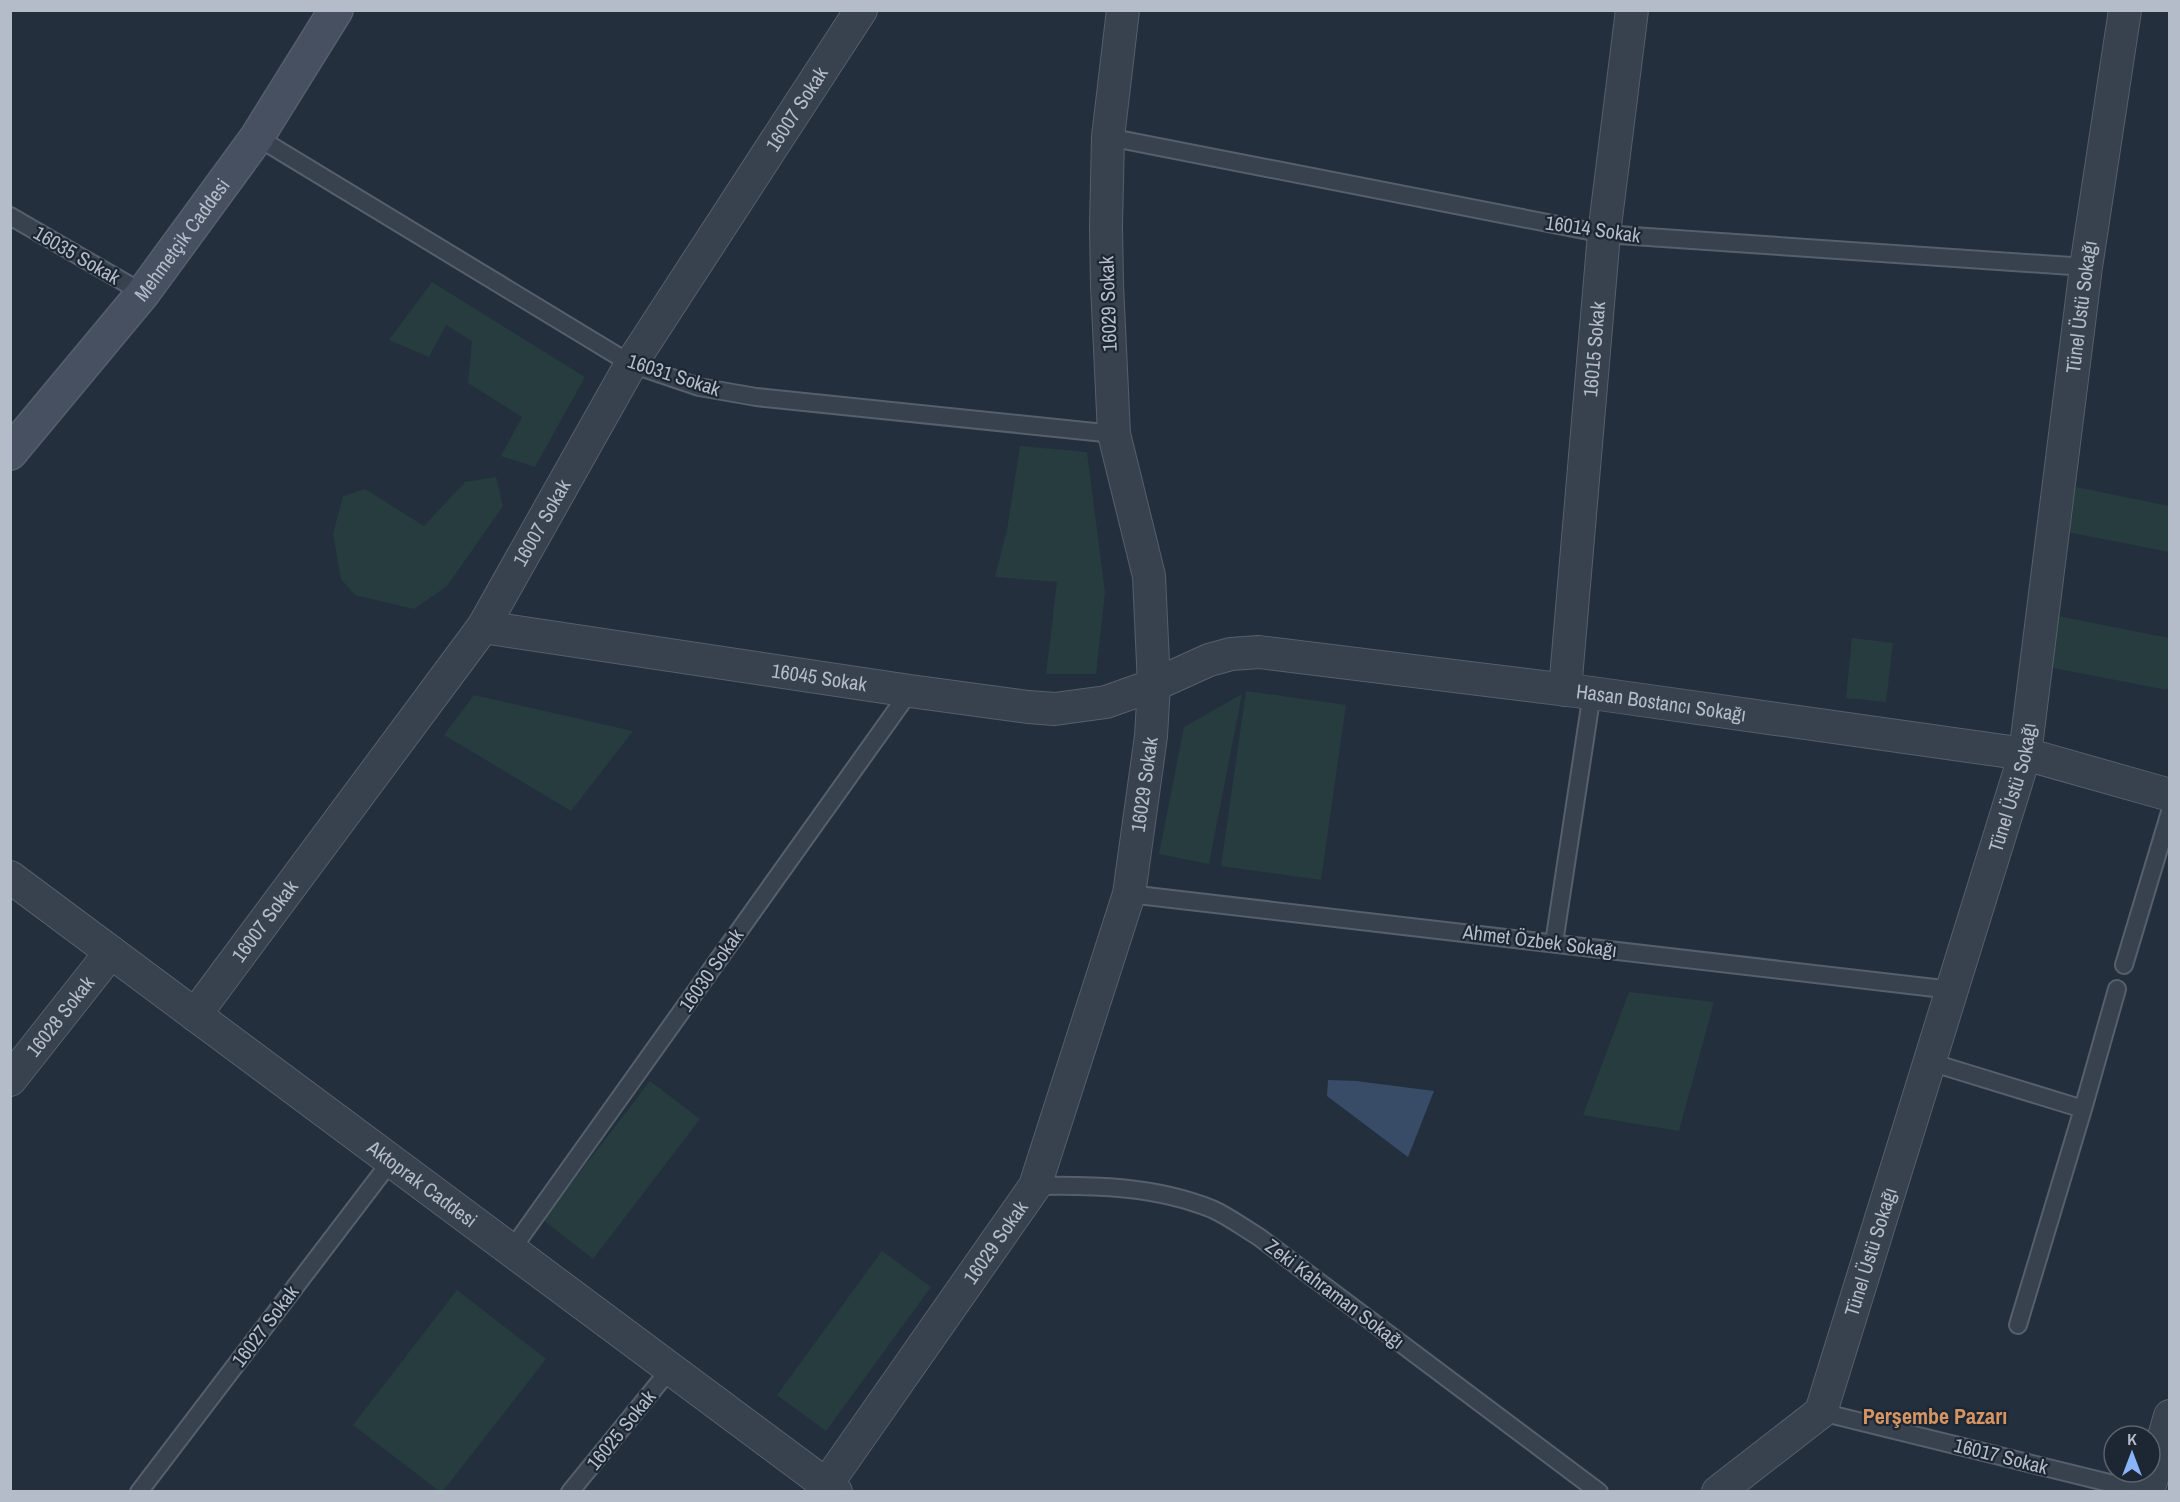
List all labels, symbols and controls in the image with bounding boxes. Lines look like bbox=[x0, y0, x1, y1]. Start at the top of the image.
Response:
street label: 16007 Sokak bbox=[759, 61, 834, 156]
street label: Mehmetçik Caddesi bbox=[128, 173, 235, 307]
street label: 16014 Sokak bbox=[1544, 208, 1643, 249]
street label: 16035 Sokak bbox=[29, 219, 126, 291]
street label: Tünel Üstü Sokağı bbox=[2059, 239, 2103, 375]
street label: 16029 Sokak bbox=[1092, 255, 1123, 352]
street label: 16015 Sokak bbox=[1576, 300, 1611, 398]
street label: 16031 Sokak bbox=[624, 347, 725, 402]
street label: 16007 Sokak bbox=[506, 473, 577, 571]
street label: 16045 Sokak bbox=[770, 656, 869, 697]
street label: Hasan Bostancı Sokağı bbox=[1575, 677, 1748, 728]
street label: Tünel Üstü Sokağı bbox=[1981, 721, 2042, 855]
street label: 16029 Sokak bbox=[1124, 734, 1164, 834]
street label: 16007 Sokak bbox=[225, 874, 304, 967]
street label: Ahmet Özbek Sokağı bbox=[1461, 918, 1619, 963]
street label: 16030 Sokak bbox=[672, 922, 750, 1017]
street label: 16028 Sokak bbox=[20, 970, 101, 1062]
street label: Aktoprak Caddesi bbox=[361, 1133, 483, 1233]
street label: Tünel Üstü Sokağı bbox=[1837, 1184, 1903, 1320]
street label: 16029 Sokak bbox=[957, 1194, 1034, 1289]
street label: Zeki Kahraman Sokağı bbox=[1260, 1232, 1410, 1355]
street label: 16027 Sokak bbox=[225, 1279, 305, 1372]
street label: 16025 Sokak bbox=[580, 1383, 662, 1475]
district label: Perşembe Pazarı bbox=[1863, 1401, 2007, 1431]
north arrow bbox=[2102, 1424, 2162, 1484]
text: K bbox=[2127, 1428, 2137, 1450]
street label: 16017 Sokak bbox=[1951, 1431, 2052, 1480]

